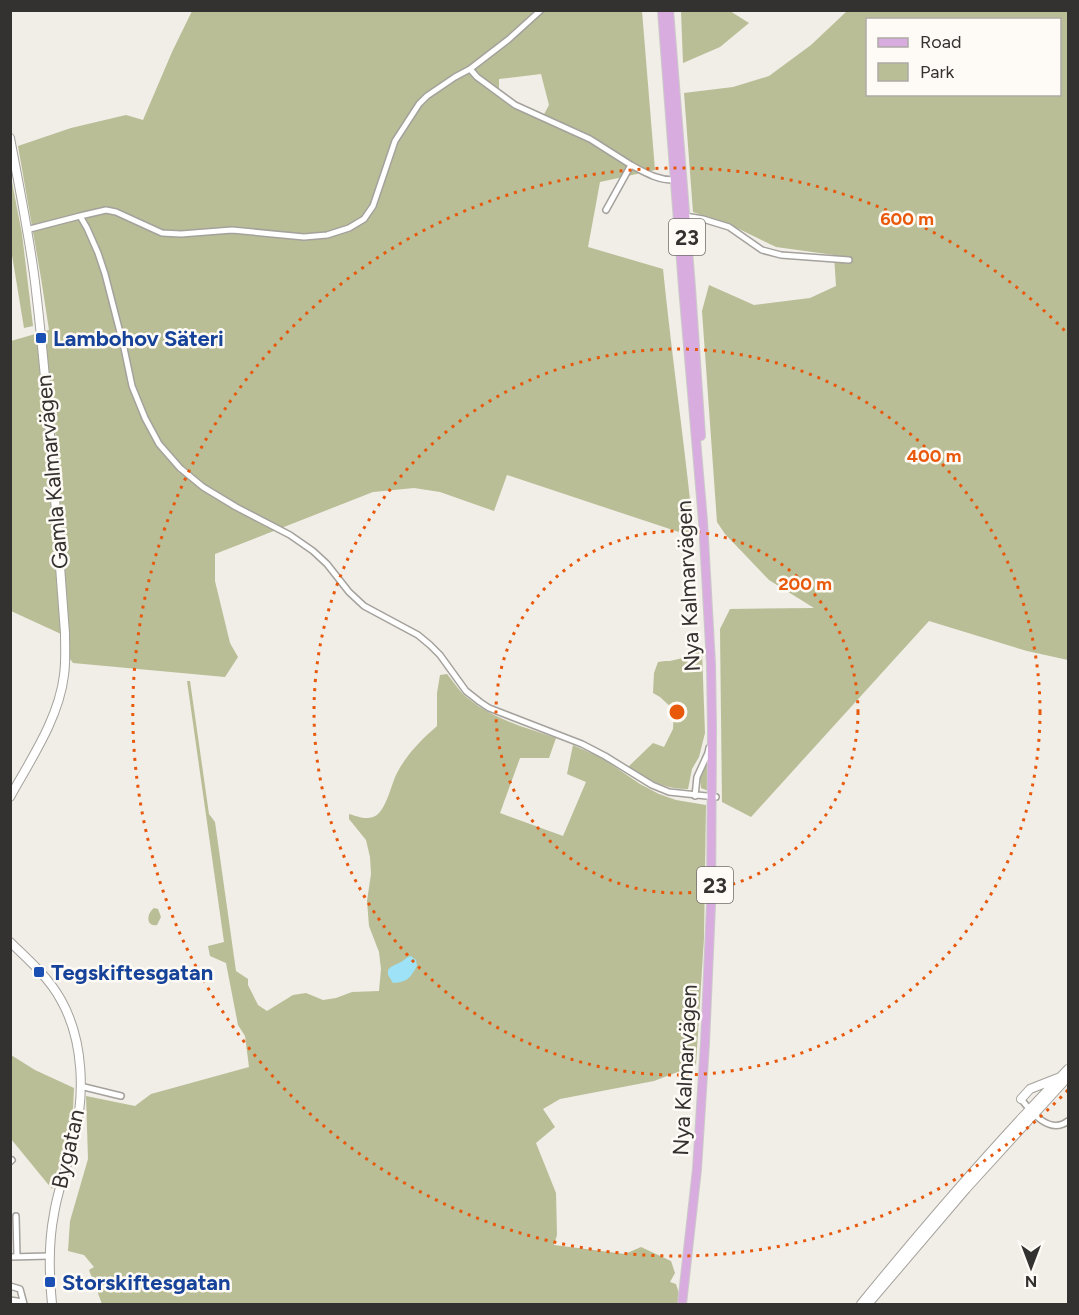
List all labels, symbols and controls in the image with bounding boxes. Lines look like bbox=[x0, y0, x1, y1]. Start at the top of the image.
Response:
legend bbox=[866, 18, 1061, 96]
text: Road bbox=[920, 31, 961, 53]
text: Park bbox=[920, 61, 955, 83]
text: 600 m bbox=[880, 208, 934, 230]
road number: 23 bbox=[669, 219, 705, 255]
place label: Lambohov Säteri bbox=[53, 325, 224, 352]
marker: Lambohov Säteri bbox=[34, 331, 48, 345]
street label: Gamla Kalmarvägen bbox=[30, 374, 74, 570]
text: 400 m bbox=[907, 445, 961, 467]
street label: Nya Kalmarvägen bbox=[670, 500, 706, 672]
text: 200 m bbox=[778, 573, 832, 595]
centre of rings bbox=[667, 702, 687, 722]
road number: 23 bbox=[697, 867, 733, 903]
place label: Tegskiftesgatan bbox=[51, 959, 213, 986]
marker: Tegskiftesgatan bbox=[32, 965, 46, 979]
street label: Nya Kalmarvägen bbox=[667, 984, 703, 1156]
street label: Bygatan bbox=[46, 1107, 90, 1191]
north arrow bbox=[1001, 1237, 1061, 1297]
place label: Storskiftesgatan bbox=[62, 1269, 231, 1296]
text: N bbox=[1025, 1272, 1037, 1291]
marker: Storskiftesgatan bbox=[43, 1275, 57, 1289]

